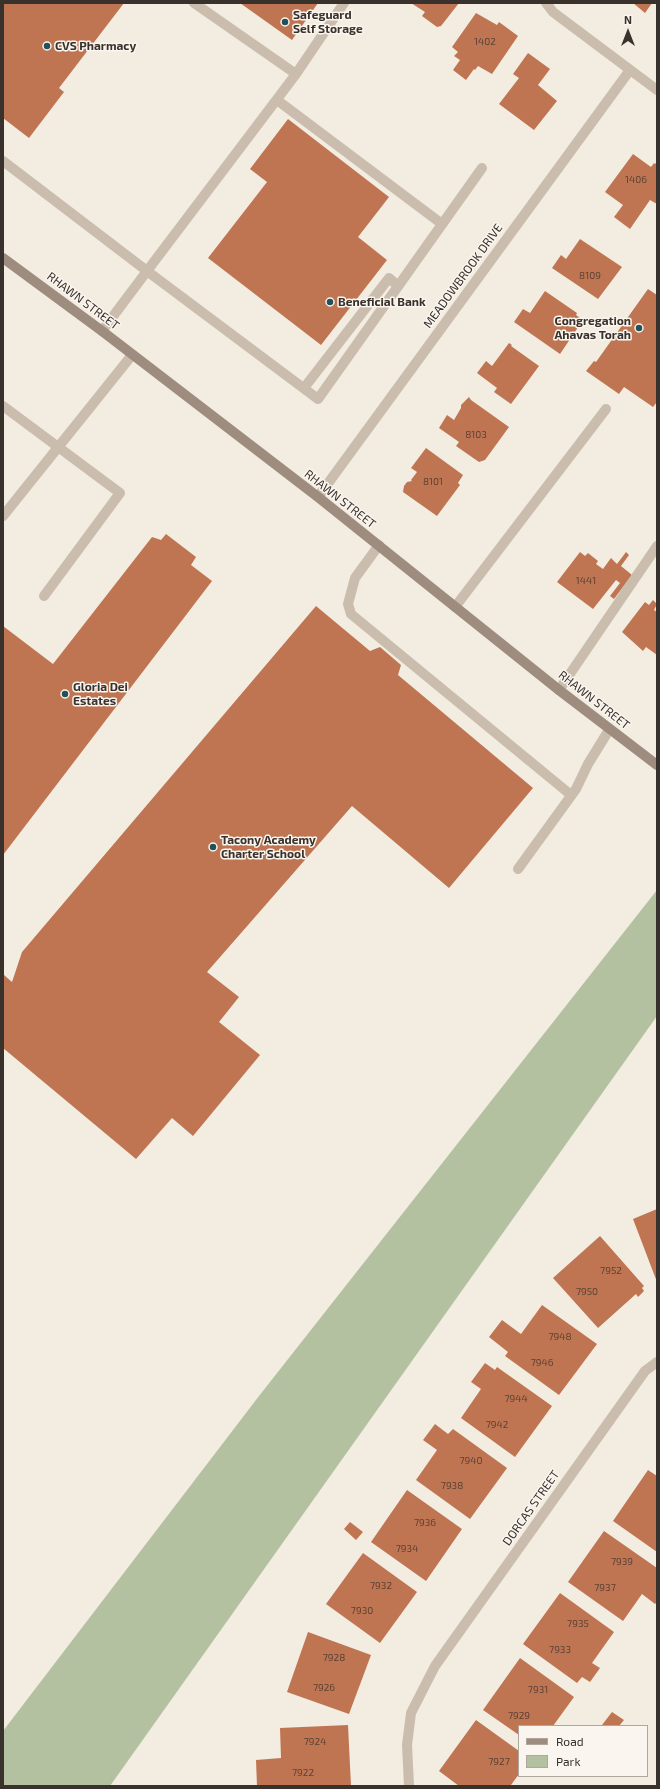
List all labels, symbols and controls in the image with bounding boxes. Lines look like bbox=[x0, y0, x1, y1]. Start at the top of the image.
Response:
place label: Safeguard Self Storage bbox=[293, 8, 363, 36]
north arrow bbox=[608, 12, 648, 52]
text: N bbox=[624, 13, 632, 26]
marker: Safeguard Self Storage bbox=[280, 17, 290, 27]
house number: 1402 bbox=[474, 36, 496, 48]
place label: CVS Pharmacy bbox=[55, 39, 136, 53]
marker: CVS Pharmacy bbox=[42, 41, 52, 51]
house number: 1406 bbox=[625, 174, 647, 186]
street label: MEADOWBROOK DRIVE bbox=[420, 221, 506, 331]
street label: RHAWN STREET bbox=[44, 269, 122, 333]
house number: 8109 bbox=[579, 270, 601, 282]
place label: Beneficial Bank bbox=[338, 295, 426, 309]
marker: Beneficial Bank bbox=[325, 297, 335, 307]
place label: Congregation Ahavas Torah bbox=[554, 314, 631, 342]
marker: Congregation Ahavas Torah bbox=[634, 323, 644, 333]
house number: 8103 bbox=[465, 429, 487, 441]
street label: RHAWN STREET bbox=[301, 467, 379, 531]
house number: 8101 bbox=[423, 476, 443, 488]
house number: 1441 bbox=[576, 575, 596, 587]
street label: RHAWN STREET bbox=[555, 668, 633, 732]
place label: Gloria Dei Estates bbox=[73, 680, 128, 708]
marker: Gloria Dei Estates bbox=[60, 689, 70, 699]
place label: Tacony Academy Charter School bbox=[221, 833, 316, 861]
marker: Tacony Academy Charter School bbox=[208, 842, 218, 852]
house number: 7952 bbox=[600, 1265, 622, 1277]
house number: 7950 bbox=[576, 1286, 598, 1298]
house number: 7948 bbox=[548, 1331, 572, 1343]
house number: 7946 bbox=[531, 1357, 553, 1369]
house number: 7944 bbox=[504, 1393, 528, 1405]
house number: 7942 bbox=[486, 1419, 508, 1431]
house number: 7940 bbox=[459, 1455, 483, 1467]
street label: DORCAS STREET bbox=[500, 1468, 562, 1548]
house number: 7938 bbox=[441, 1480, 463, 1492]
house number: 7936 bbox=[414, 1517, 436, 1529]
house number: 7934 bbox=[396, 1543, 418, 1555]
house number: 7939 bbox=[611, 1556, 633, 1568]
house number: 7932 bbox=[370, 1580, 392, 1592]
house number: 7937 bbox=[594, 1582, 616, 1594]
house number: 7930 bbox=[351, 1605, 373, 1617]
house number: 7935 bbox=[567, 1618, 589, 1630]
house number: 7933 bbox=[549, 1644, 571, 1656]
house number: 7928 bbox=[323, 1652, 345, 1664]
house number: 7926 bbox=[313, 1682, 335, 1694]
house number: 7931 bbox=[528, 1684, 548, 1696]
house number: 7929 bbox=[508, 1710, 530, 1722]
legend bbox=[518, 1725, 648, 1777]
text: Road bbox=[556, 1734, 584, 1748]
house number: 7924 bbox=[304, 1736, 326, 1748]
text: Park bbox=[556, 1754, 581, 1768]
house number: 7927 bbox=[488, 1756, 510, 1768]
house number: 7922 bbox=[292, 1767, 314, 1779]

